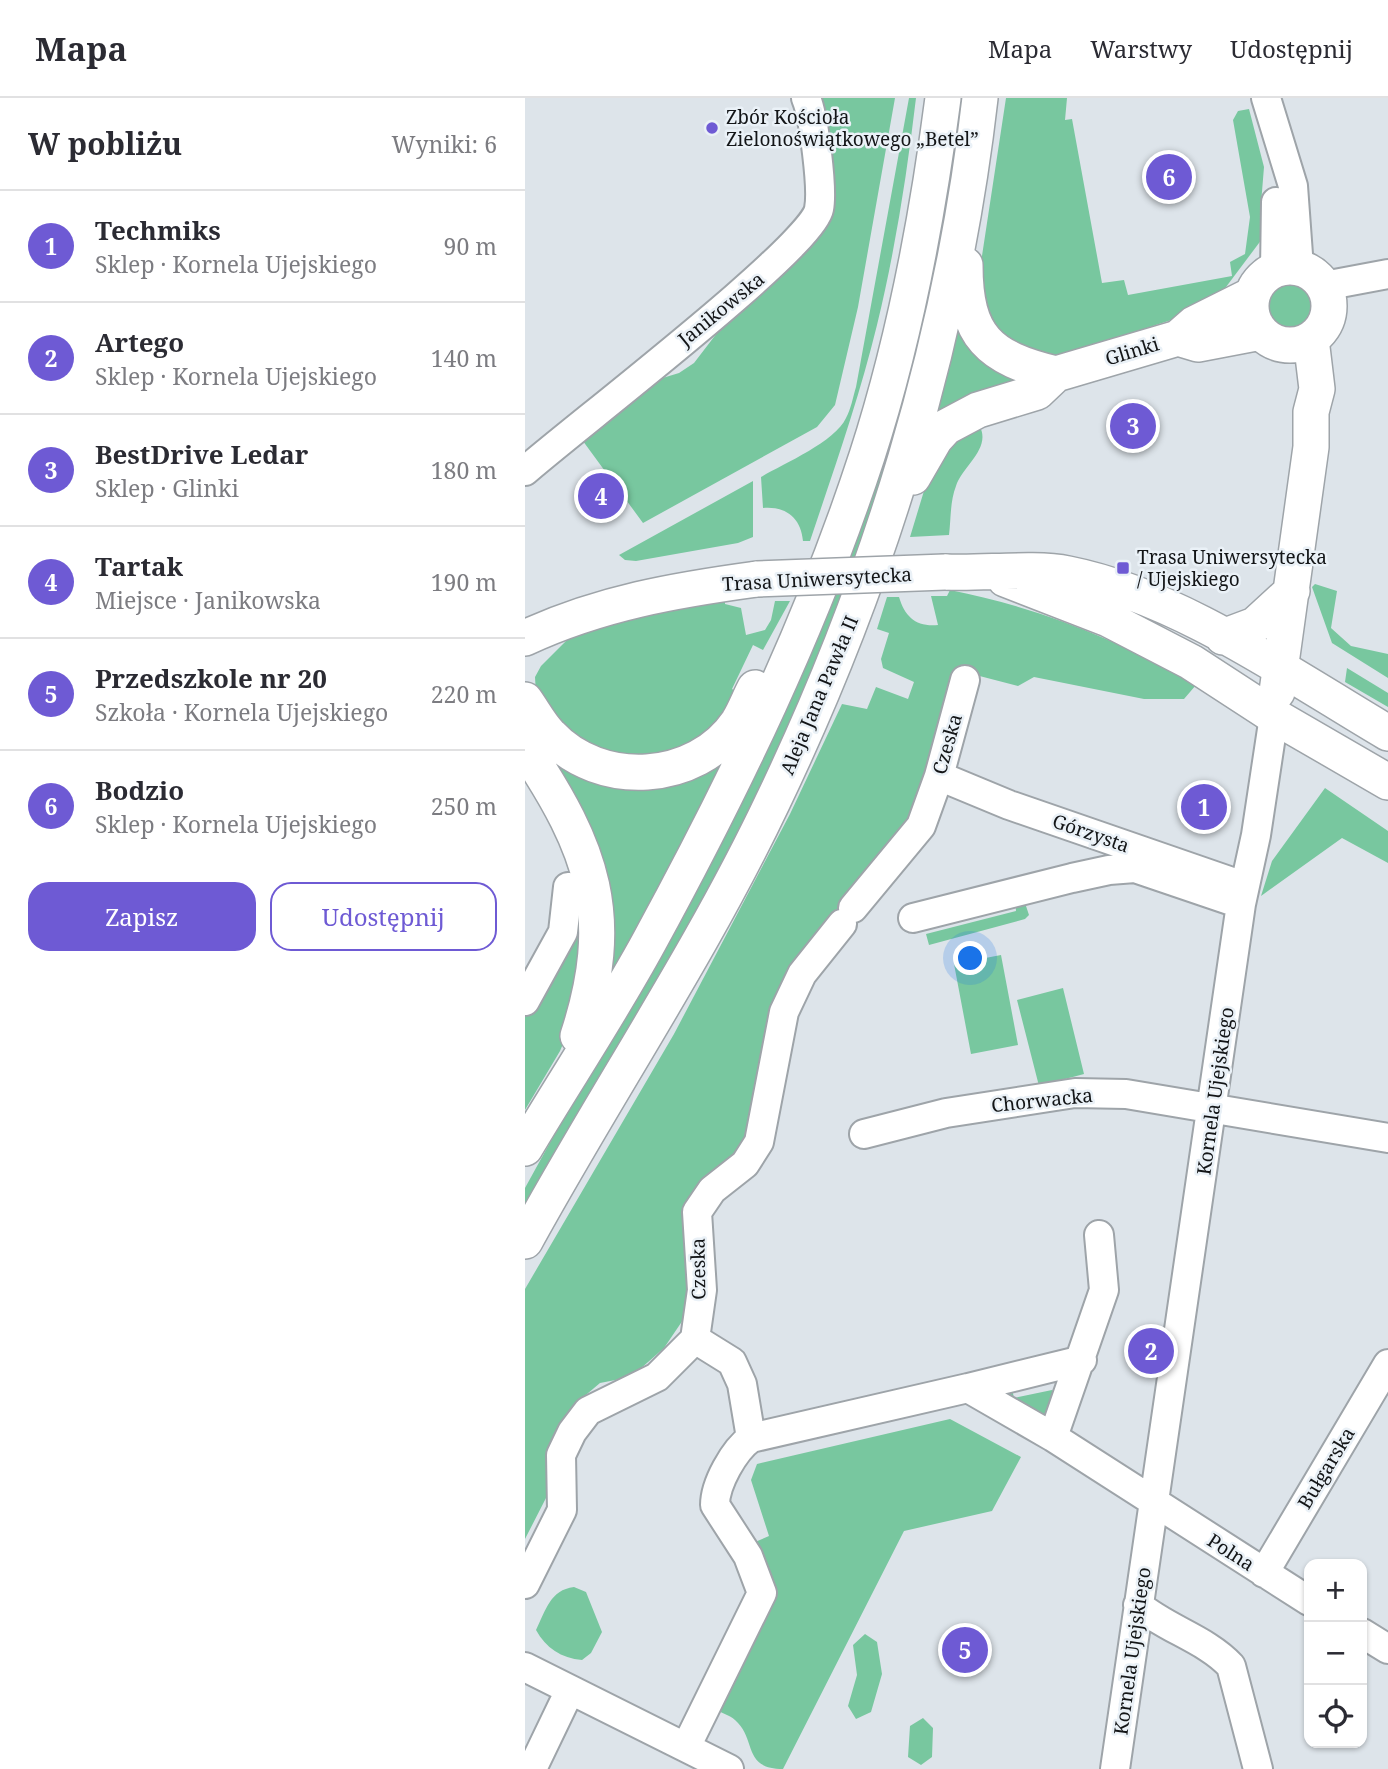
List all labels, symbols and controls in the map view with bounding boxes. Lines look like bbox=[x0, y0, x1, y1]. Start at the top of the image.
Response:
text: Mapa bbox=[35, 26, 127, 71]
text: Mapa bbox=[988, 32, 1052, 65]
text: Warstwy bbox=[1090, 32, 1192, 65]
text: Udostępnij bbox=[1230, 32, 1353, 65]
place label: Zbór Kościoła Zielonoświątkowego „Betel” bbox=[726, 104, 979, 152]
marker: Zbór Kościoła Zielonoświątkowego „Betel” bbox=[704, 120, 720, 136]
text: W pobliżu bbox=[28, 123, 182, 164]
text: Wyniki: 6 bbox=[391, 128, 497, 160]
pin: 6 bbox=[1146, 151, 1192, 203]
text: Techmiks bbox=[95, 212, 221, 248]
text: 1 bbox=[45, 230, 58, 262]
text: 90 m bbox=[444, 230, 497, 262]
text: Sklep · Kornela Ujejskiego bbox=[95, 248, 377, 280]
street label: Janikowska bbox=[672, 266, 770, 353]
text: Artego bbox=[95, 324, 184, 360]
street label: Glinki bbox=[1102, 331, 1162, 371]
text: 2 bbox=[45, 342, 58, 374]
text: 140 m bbox=[431, 342, 497, 374]
text: Sklep · Kornela Ujejskiego bbox=[95, 360, 377, 392]
pin: 3 bbox=[1110, 400, 1156, 452]
text: BestDrive Ledar bbox=[95, 436, 308, 472]
text: 3 bbox=[45, 454, 58, 486]
text: 180 m bbox=[431, 454, 497, 486]
pin: 4 bbox=[578, 470, 624, 522]
text: Sklep · Glinki bbox=[95, 472, 239, 504]
place label: Trasa Uniwersytecka / Ujejskiego bbox=[1137, 544, 1327, 592]
text: Tartak bbox=[95, 548, 183, 584]
marker: Trasa Uniwersytecka / Ujejskiego bbox=[1115, 560, 1131, 576]
street label: Trasa Uniwersytecka bbox=[722, 561, 912, 597]
text: 4 bbox=[45, 566, 58, 598]
text: 190 m bbox=[431, 566, 497, 598]
text: Miejsce · Janikowska bbox=[95, 584, 321, 616]
street label: Aleja Jana Pawła II bbox=[774, 611, 864, 779]
text: Przedszkole nr 20 bbox=[95, 660, 327, 696]
text: 5 bbox=[45, 678, 58, 710]
text: 220 m bbox=[431, 678, 497, 710]
text: Szkoła · Kornela Ujejskiego bbox=[95, 696, 388, 728]
street label: Czeska bbox=[926, 711, 968, 777]
text: Bodzio bbox=[95, 772, 184, 808]
pin: 1 bbox=[1181, 781, 1227, 833]
text: 6 bbox=[45, 790, 58, 822]
text: 250 m bbox=[431, 790, 497, 822]
text: Sklep · Kornela Ujejskiego bbox=[95, 808, 377, 840]
street label: Górzysta bbox=[1049, 808, 1133, 858]
button: Zapisz bbox=[28, 882, 256, 951]
button: Udostępnij bbox=[270, 882, 497, 951]
your location bbox=[953, 941, 987, 975]
street label: Kornela Ujejskiego bbox=[1190, 1005, 1240, 1177]
street label: Chorwacka bbox=[990, 1082, 1094, 1118]
street label: Czeska bbox=[684, 1238, 712, 1300]
pin: 2 bbox=[1128, 1325, 1174, 1377]
street label: Bułgarska bbox=[1291, 1422, 1361, 1514]
street label: Polna bbox=[1202, 1527, 1260, 1577]
map controls bbox=[1304, 1559, 1367, 1748]
button: + bbox=[1304, 1559, 1367, 1622]
street label: Kornela Ujejskiego bbox=[1107, 1565, 1157, 1737]
button: − bbox=[1304, 1622, 1367, 1685]
pin: 5 bbox=[942, 1624, 988, 1676]
button: locate bbox=[1304, 1685, 1367, 1748]

